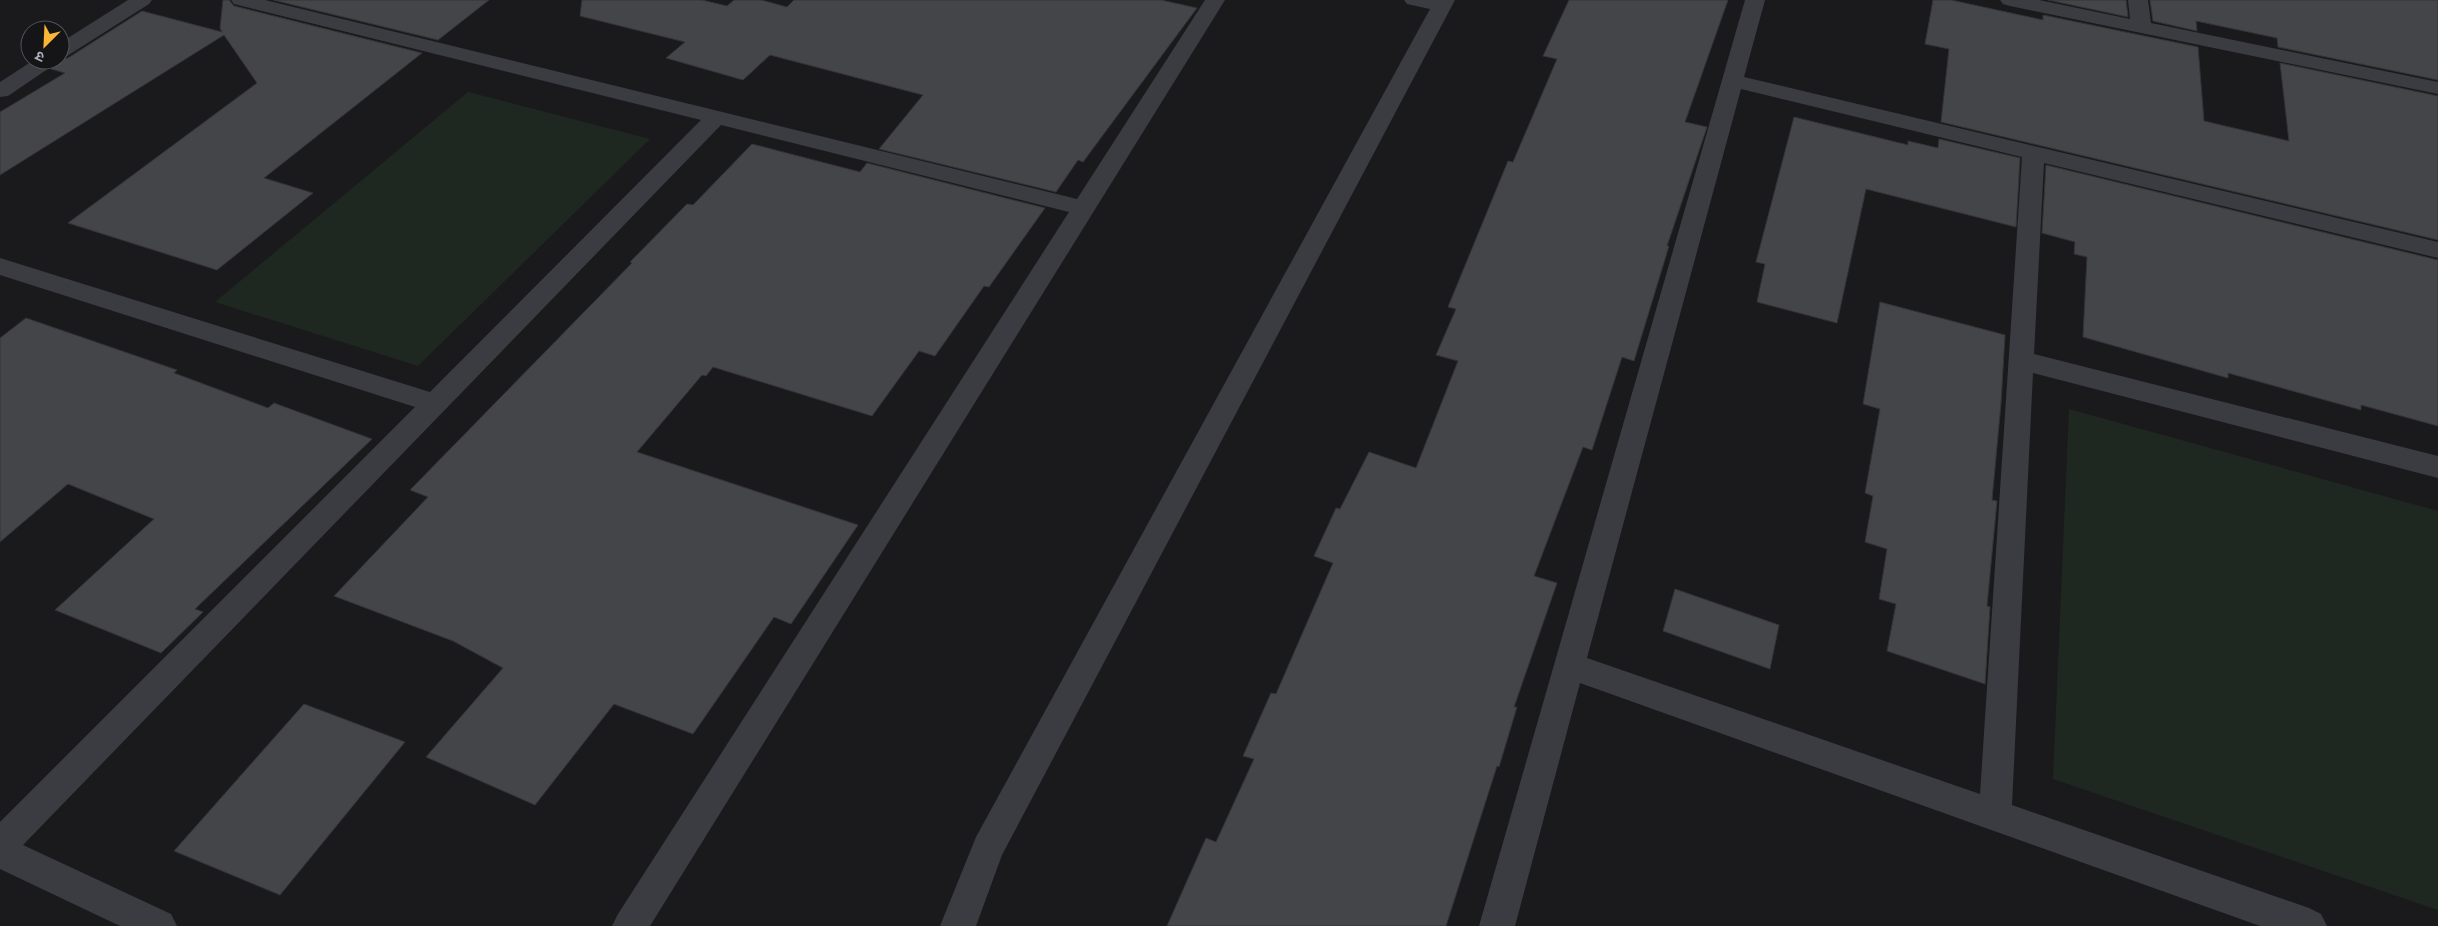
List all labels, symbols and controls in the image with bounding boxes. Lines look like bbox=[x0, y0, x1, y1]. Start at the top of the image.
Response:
north arrow bbox=[20, 20, 70, 70]
text: उ bbox=[32, 48, 47, 66]

